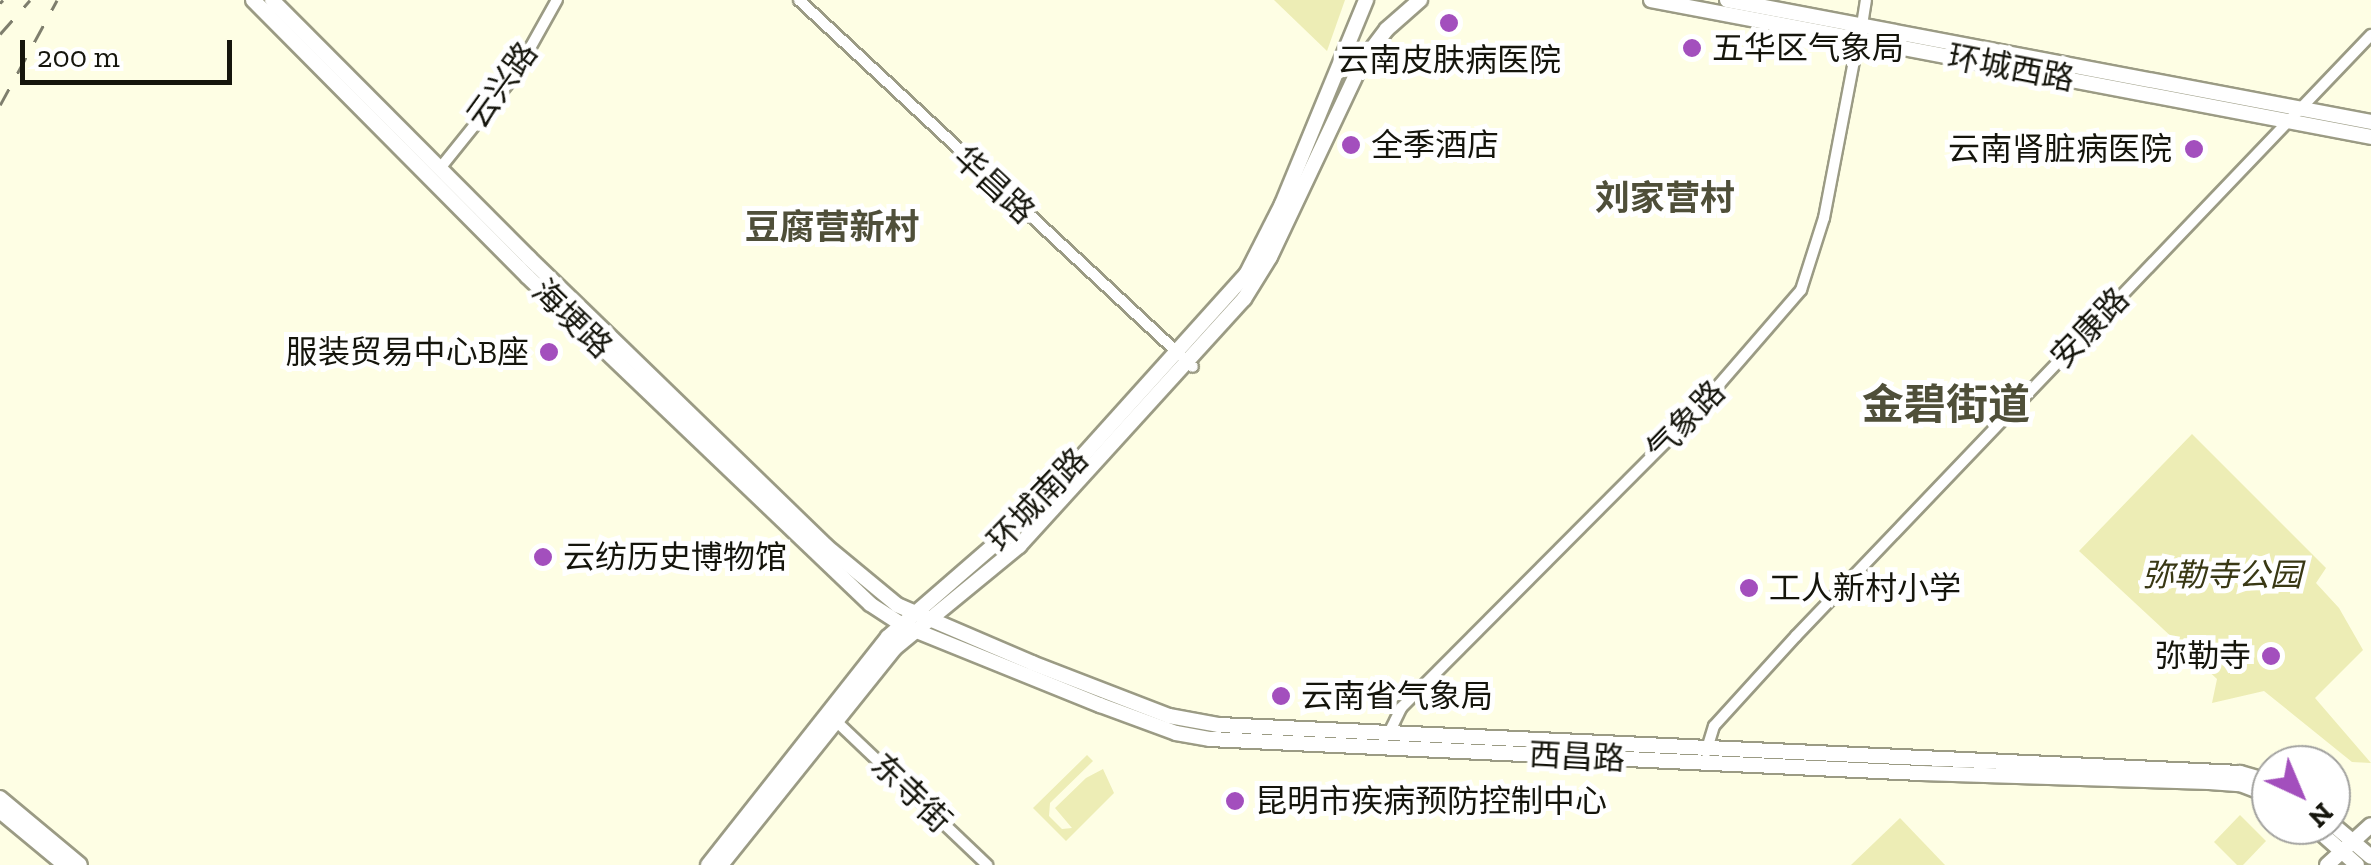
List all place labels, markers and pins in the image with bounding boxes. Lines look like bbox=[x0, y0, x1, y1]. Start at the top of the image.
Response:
marker: 云南皮肤病医院 bbox=[1436, 10, 1462, 36]
place label: 五华区气象局 bbox=[1712, 29, 1904, 67]
marker: 五华区气象局 bbox=[1681, 37, 1703, 59]
place label: 云南皮肤病医院 bbox=[1337, 41, 1561, 79]
place label: 全季酒店 bbox=[1371, 126, 1499, 164]
place label: 云南肾脏病医院 bbox=[1948, 130, 2172, 168]
marker: 全季酒店 bbox=[1340, 134, 1362, 156]
marker: 云南肾脏病医院 bbox=[2181, 136, 2207, 162]
place label: 服装贸易中心B座 bbox=[286, 333, 529, 371]
marker: 服装贸易中心B座 bbox=[538, 341, 560, 363]
place label: 云纺历史博物馆 bbox=[563, 538, 787, 576]
marker: 云纺历史博物馆 bbox=[532, 546, 554, 568]
place label: 工人新村小学 bbox=[1769, 569, 1961, 607]
marker: 工人新村小学 bbox=[1738, 577, 1760, 599]
place label: 弥勒寺 bbox=[2155, 637, 2251, 675]
marker: 弥勒寺 bbox=[2260, 645, 2282, 667]
place label: 云南省气象局 bbox=[1301, 677, 1493, 715]
marker: 云南省气象局 bbox=[1270, 685, 1292, 707]
place label: 昆明市疾病预防控制中心 bbox=[1255, 782, 1607, 820]
marker: 昆明市疾病预防控制中心 bbox=[1224, 790, 1246, 812]

